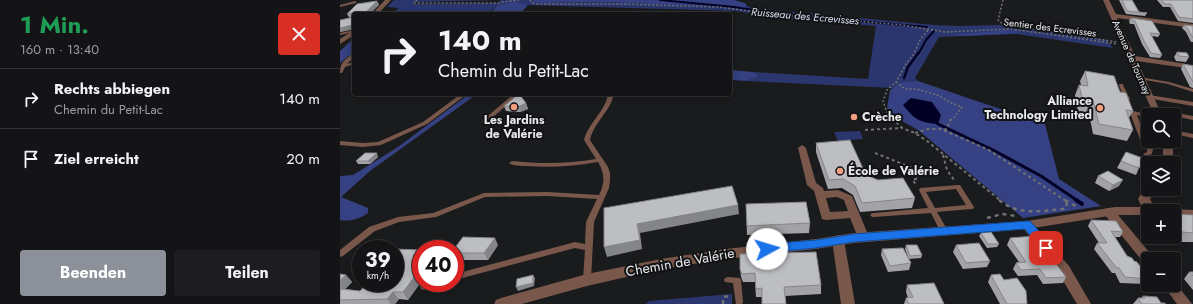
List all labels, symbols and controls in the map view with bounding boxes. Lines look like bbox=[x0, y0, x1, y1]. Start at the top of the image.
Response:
water label: Ruisseau des Ecrevisses bbox=[750, 3, 860, 29]
text: 1 Min. bbox=[20, 7, 89, 42]
button: close bbox=[278, 13, 320, 55]
street label: Sentier des Ecrevisses bbox=[1003, 14, 1097, 41]
street label: Avenue de Tournay bbox=[1108, 18, 1155, 97]
text: 140 m bbox=[438, 20, 522, 61]
icon: right bbox=[372, 28, 424, 80]
text: 160 m · 13:40 bbox=[20, 40, 99, 59]
text: Chemin du Petit-Lac bbox=[438, 58, 589, 84]
text: Rechts abbiegen bbox=[54, 78, 170, 100]
icon: right bbox=[20, 88, 42, 110]
text: 140 m bbox=[279, 88, 320, 110]
place label: Alliance Technology Limited bbox=[984, 92, 1092, 124]
text: Chemin du Petit-Lac bbox=[54, 100, 163, 119]
marker: Les Jardins de Valérie bbox=[509, 102, 519, 112]
marker: Alliance Technology Limited bbox=[1095, 103, 1105, 113]
place label: Crèche bbox=[862, 108, 902, 126]
map controls bbox=[1141, 108, 1181, 292]
button: search bbox=[1141, 108, 1181, 148]
place label: Les Jardins de Valérie bbox=[484, 111, 545, 143]
marker: Crèche bbox=[849, 112, 859, 122]
icon: arrive bbox=[20, 148, 42, 170]
text: Ziel erreicht bbox=[54, 148, 139, 170]
text: 20 m bbox=[286, 148, 320, 170]
button: layers bbox=[1141, 156, 1181, 196]
place label: École de Valérie bbox=[848, 162, 939, 180]
marker: École de Valérie bbox=[835, 166, 845, 176]
button: + bbox=[1141, 204, 1181, 244]
position arrow bbox=[746, 228, 788, 270]
pin bbox=[1029, 231, 1063, 265]
icon: arrive bbox=[1035, 237, 1057, 259]
speed limit sign: 40 bbox=[412, 240, 464, 292]
street label: Chemin de Valérie bbox=[624, 243, 736, 281]
text: 39 bbox=[365, 246, 391, 275]
button: Beenden bbox=[20, 250, 166, 296]
button: Teilen bbox=[174, 250, 320, 296]
button: − bbox=[1141, 252, 1181, 292]
text: km/h bbox=[367, 268, 389, 283]

